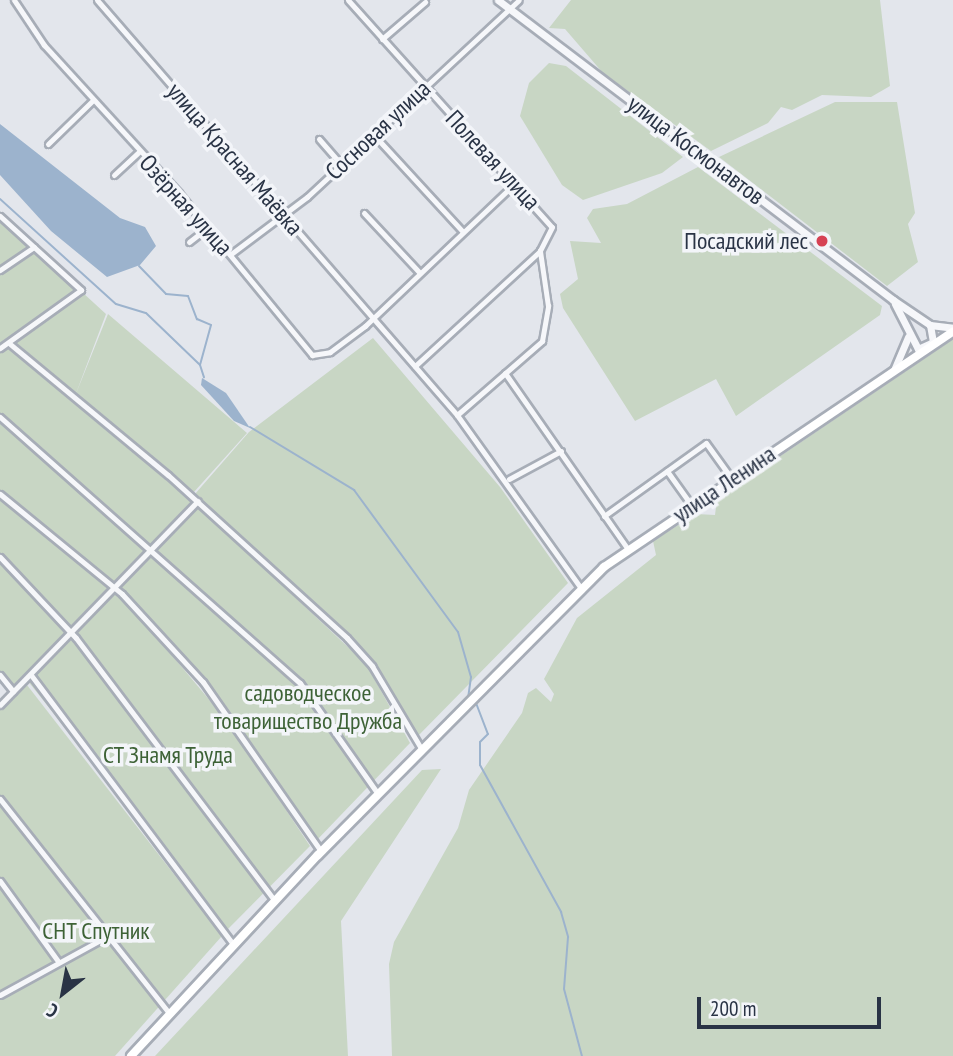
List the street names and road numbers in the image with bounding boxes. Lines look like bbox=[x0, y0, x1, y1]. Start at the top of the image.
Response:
street label: Сосновая улица bbox=[320, 74, 436, 186]
street label: улица Красная Маёвка bbox=[161, 77, 309, 241]
street label: улица Космонавтов bbox=[622, 89, 770, 211]
street label: Полевая улица bbox=[440, 104, 546, 216]
street label: Озёрная улица bbox=[133, 149, 239, 261]
street label: улица Ленина bbox=[667, 439, 781, 529]

